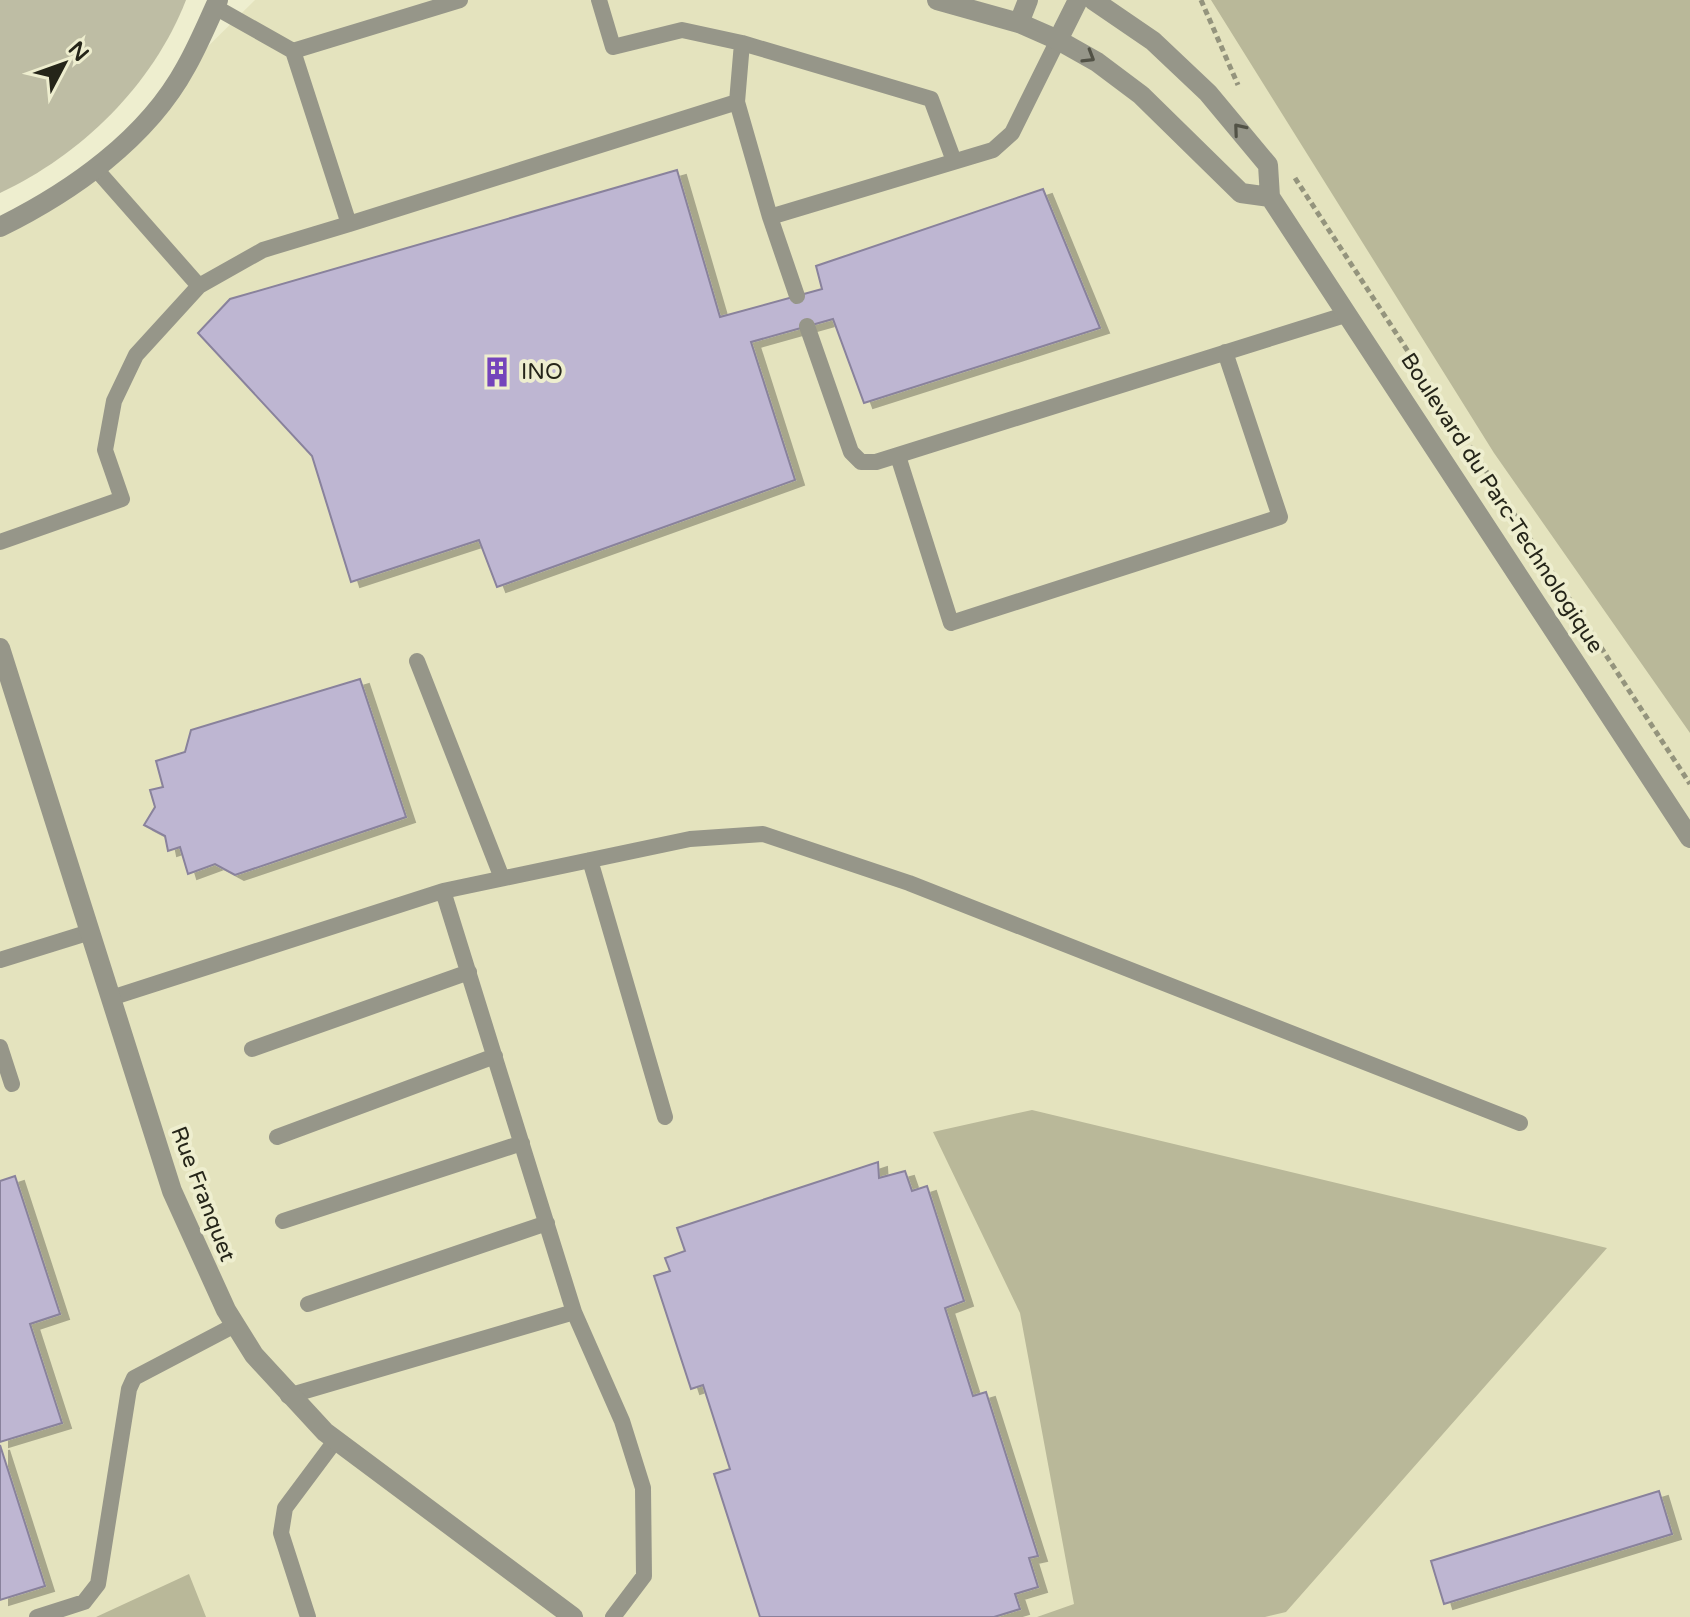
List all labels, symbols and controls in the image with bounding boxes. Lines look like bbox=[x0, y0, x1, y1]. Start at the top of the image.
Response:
north arrow bbox=[24, 24, 104, 104]
text: N bbox=[63, 36, 94, 67]
one-way arrow bbox=[1080, 48, 1095, 63]
one-way arrow bbox=[1234, 124, 1249, 139]
street label: Boulevard du Parc-Technologique bbox=[1395, 348, 1609, 658]
building icon: INO bbox=[480, 355, 514, 389]
place label: INO bbox=[521, 359, 563, 385]
street label: Rue Franquet bbox=[165, 1123, 241, 1265]

